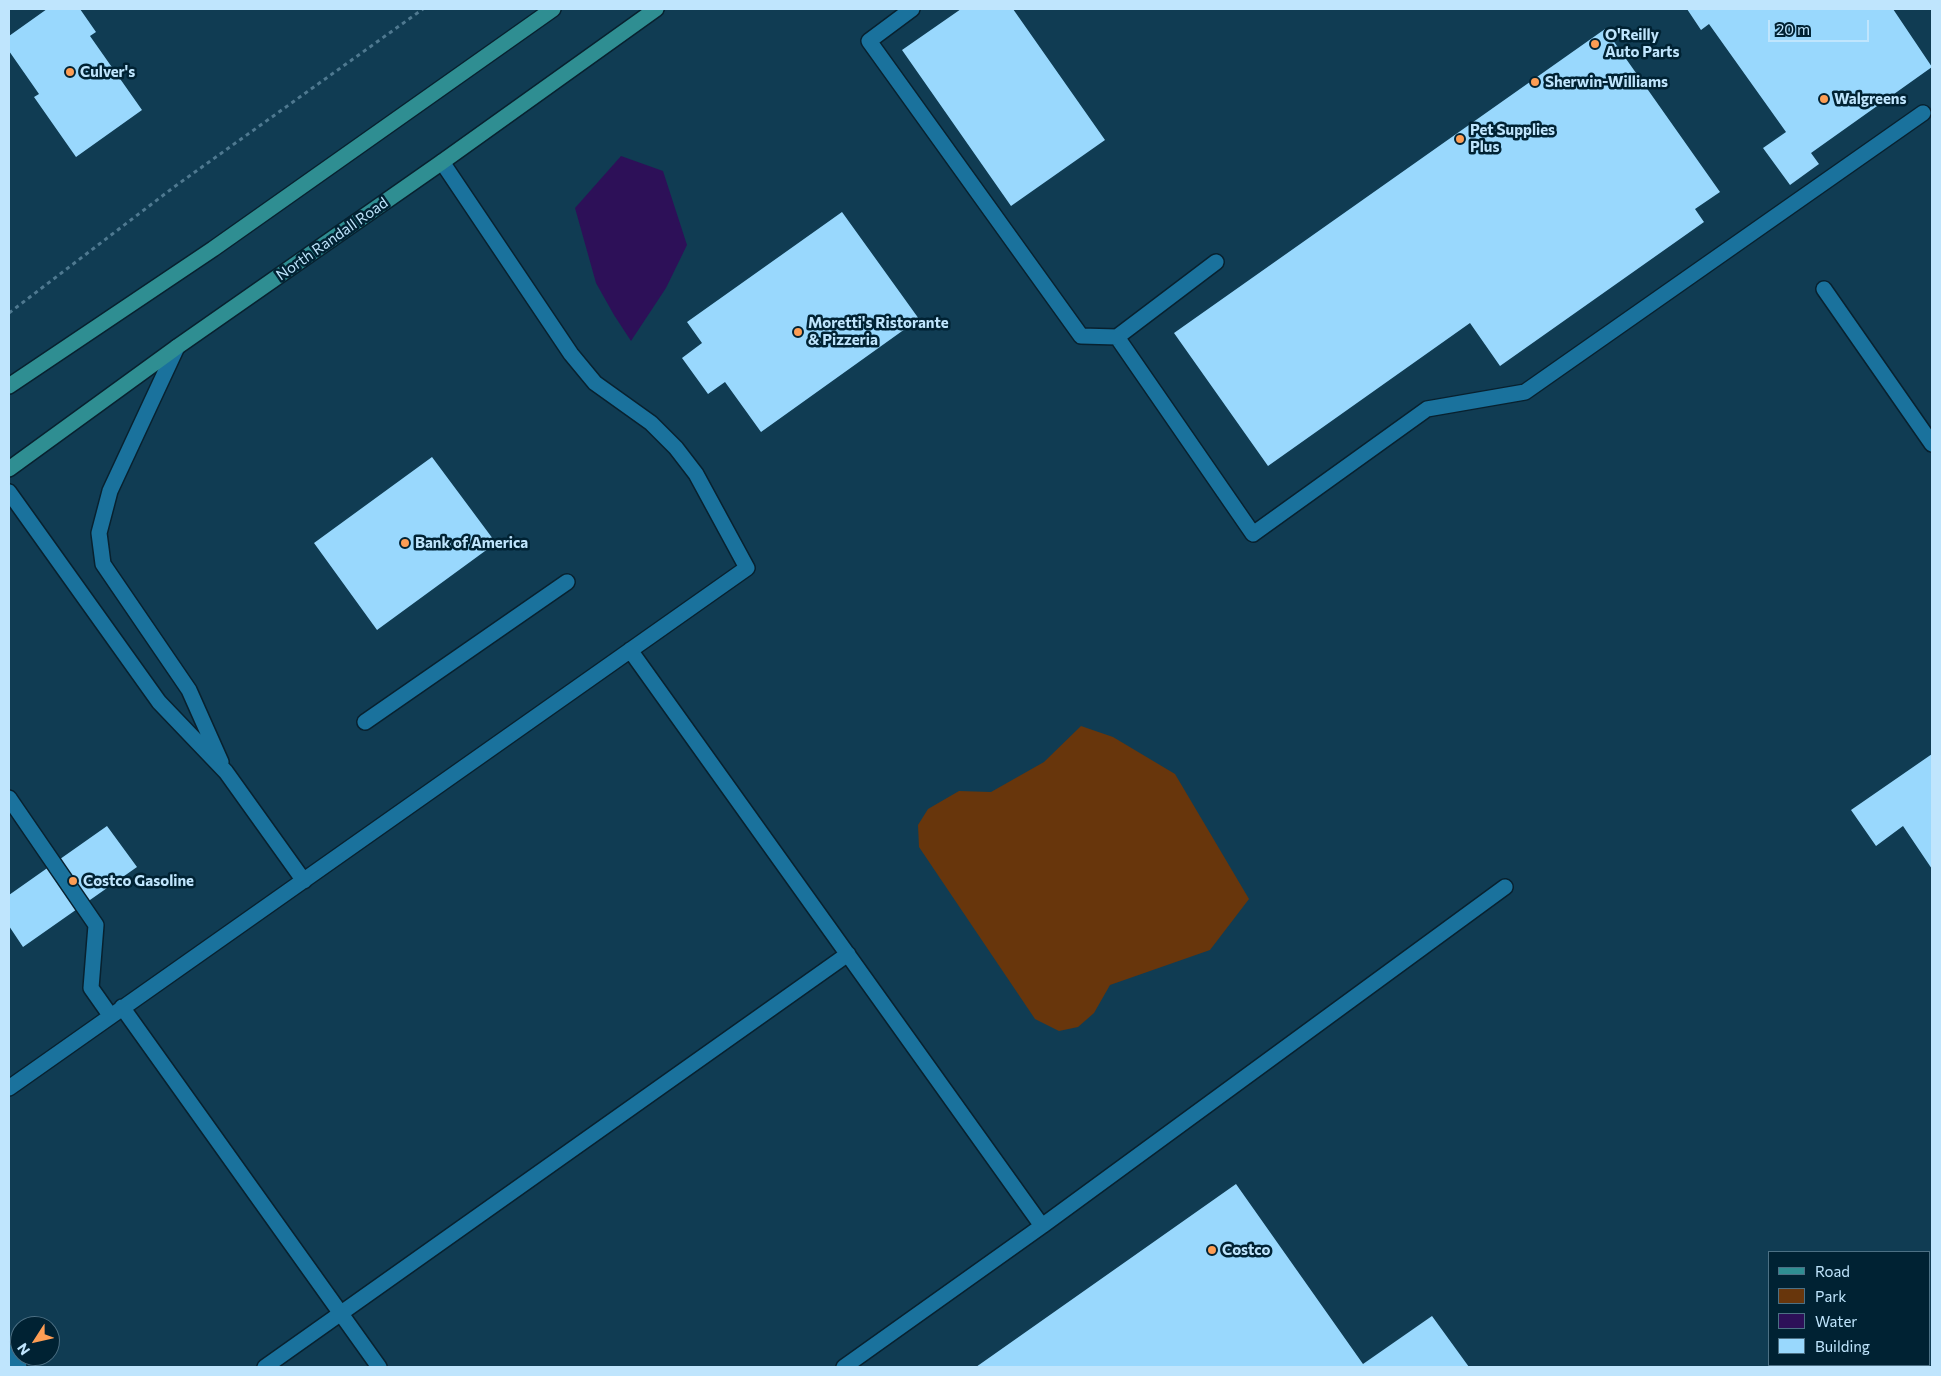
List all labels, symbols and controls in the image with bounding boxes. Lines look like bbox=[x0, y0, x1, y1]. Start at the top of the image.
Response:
scale bar bbox=[1771, 10, 1872, 42]
text: 20 m bbox=[1776, 20, 1810, 38]
place label: O'Reilly Auto Parts bbox=[1605, 26, 1679, 61]
marker: O'Reilly Auto Parts bbox=[1589, 38, 1601, 50]
place label: Culver's bbox=[80, 63, 135, 81]
marker: Culver's bbox=[64, 66, 76, 78]
place label: Sherwin-Williams bbox=[1545, 73, 1668, 91]
marker: Sherwin-Williams bbox=[1529, 76, 1541, 88]
place label: Walgreens bbox=[1834, 90, 1907, 108]
marker: Walgreens bbox=[1818, 93, 1830, 105]
place label: Pet Supplies Plus bbox=[1470, 121, 1555, 156]
marker: Pet Supplies Plus bbox=[1454, 133, 1466, 145]
street label: North Randall Road bbox=[273, 194, 391, 284]
place label: Moretti's Ristorante & Pizzeria bbox=[808, 314, 949, 349]
marker: Moretti's Ristorante & Pizzeria bbox=[792, 326, 804, 338]
place label: Bank of America bbox=[415, 534, 528, 552]
marker: Bank of America bbox=[399, 537, 411, 549]
place label: Costco Gasoline bbox=[83, 872, 194, 890]
marker: Costco Gasoline bbox=[67, 875, 79, 887]
place label: Costco bbox=[1222, 1241, 1270, 1259]
marker: Costco bbox=[1206, 1244, 1218, 1256]
legend bbox=[1768, 1251, 1931, 1366]
text: Road bbox=[1815, 1262, 1850, 1280]
text: Park bbox=[1815, 1287, 1846, 1305]
text: Water bbox=[1815, 1312, 1857, 1330]
north arrow bbox=[10, 1316, 60, 1366]
text: Building bbox=[1815, 1337, 1870, 1355]
text: N bbox=[13, 1340, 33, 1358]

